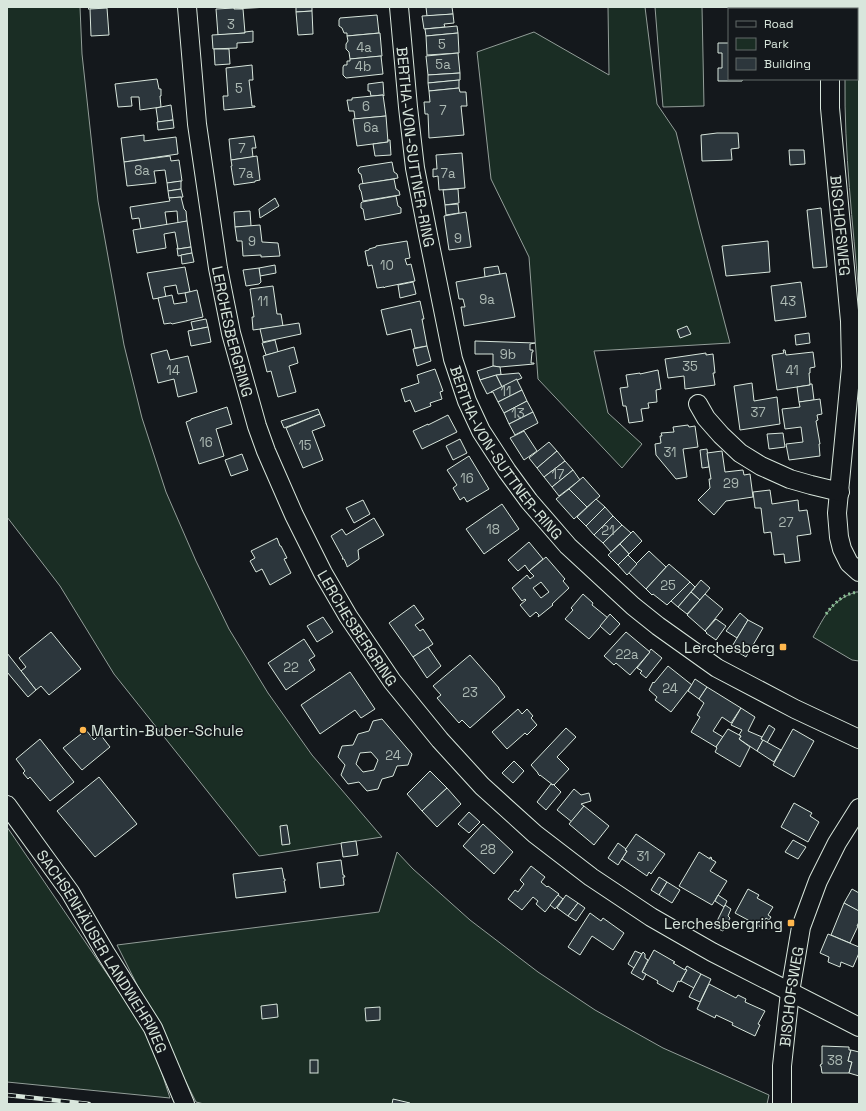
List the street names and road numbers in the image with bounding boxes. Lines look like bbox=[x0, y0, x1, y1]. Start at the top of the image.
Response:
street label: BERTHA-VON-SUTTNER-RING bbox=[393, 46, 440, 249]
street label: BISCHOFSWEG bbox=[827, 174, 855, 277]
street label: LERCHESBERGRING bbox=[208, 264, 258, 399]
street label: BERTHA-VON-SUTTNER-RING bbox=[446, 363, 567, 543]
street label: LERCHESBERGRING bbox=[314, 566, 402, 689]
street label: SACHSENHÄUSER LANDWEHRWEG bbox=[33, 846, 172, 1056]
street label: BISCHOFSWEG bbox=[775, 945, 807, 1048]

